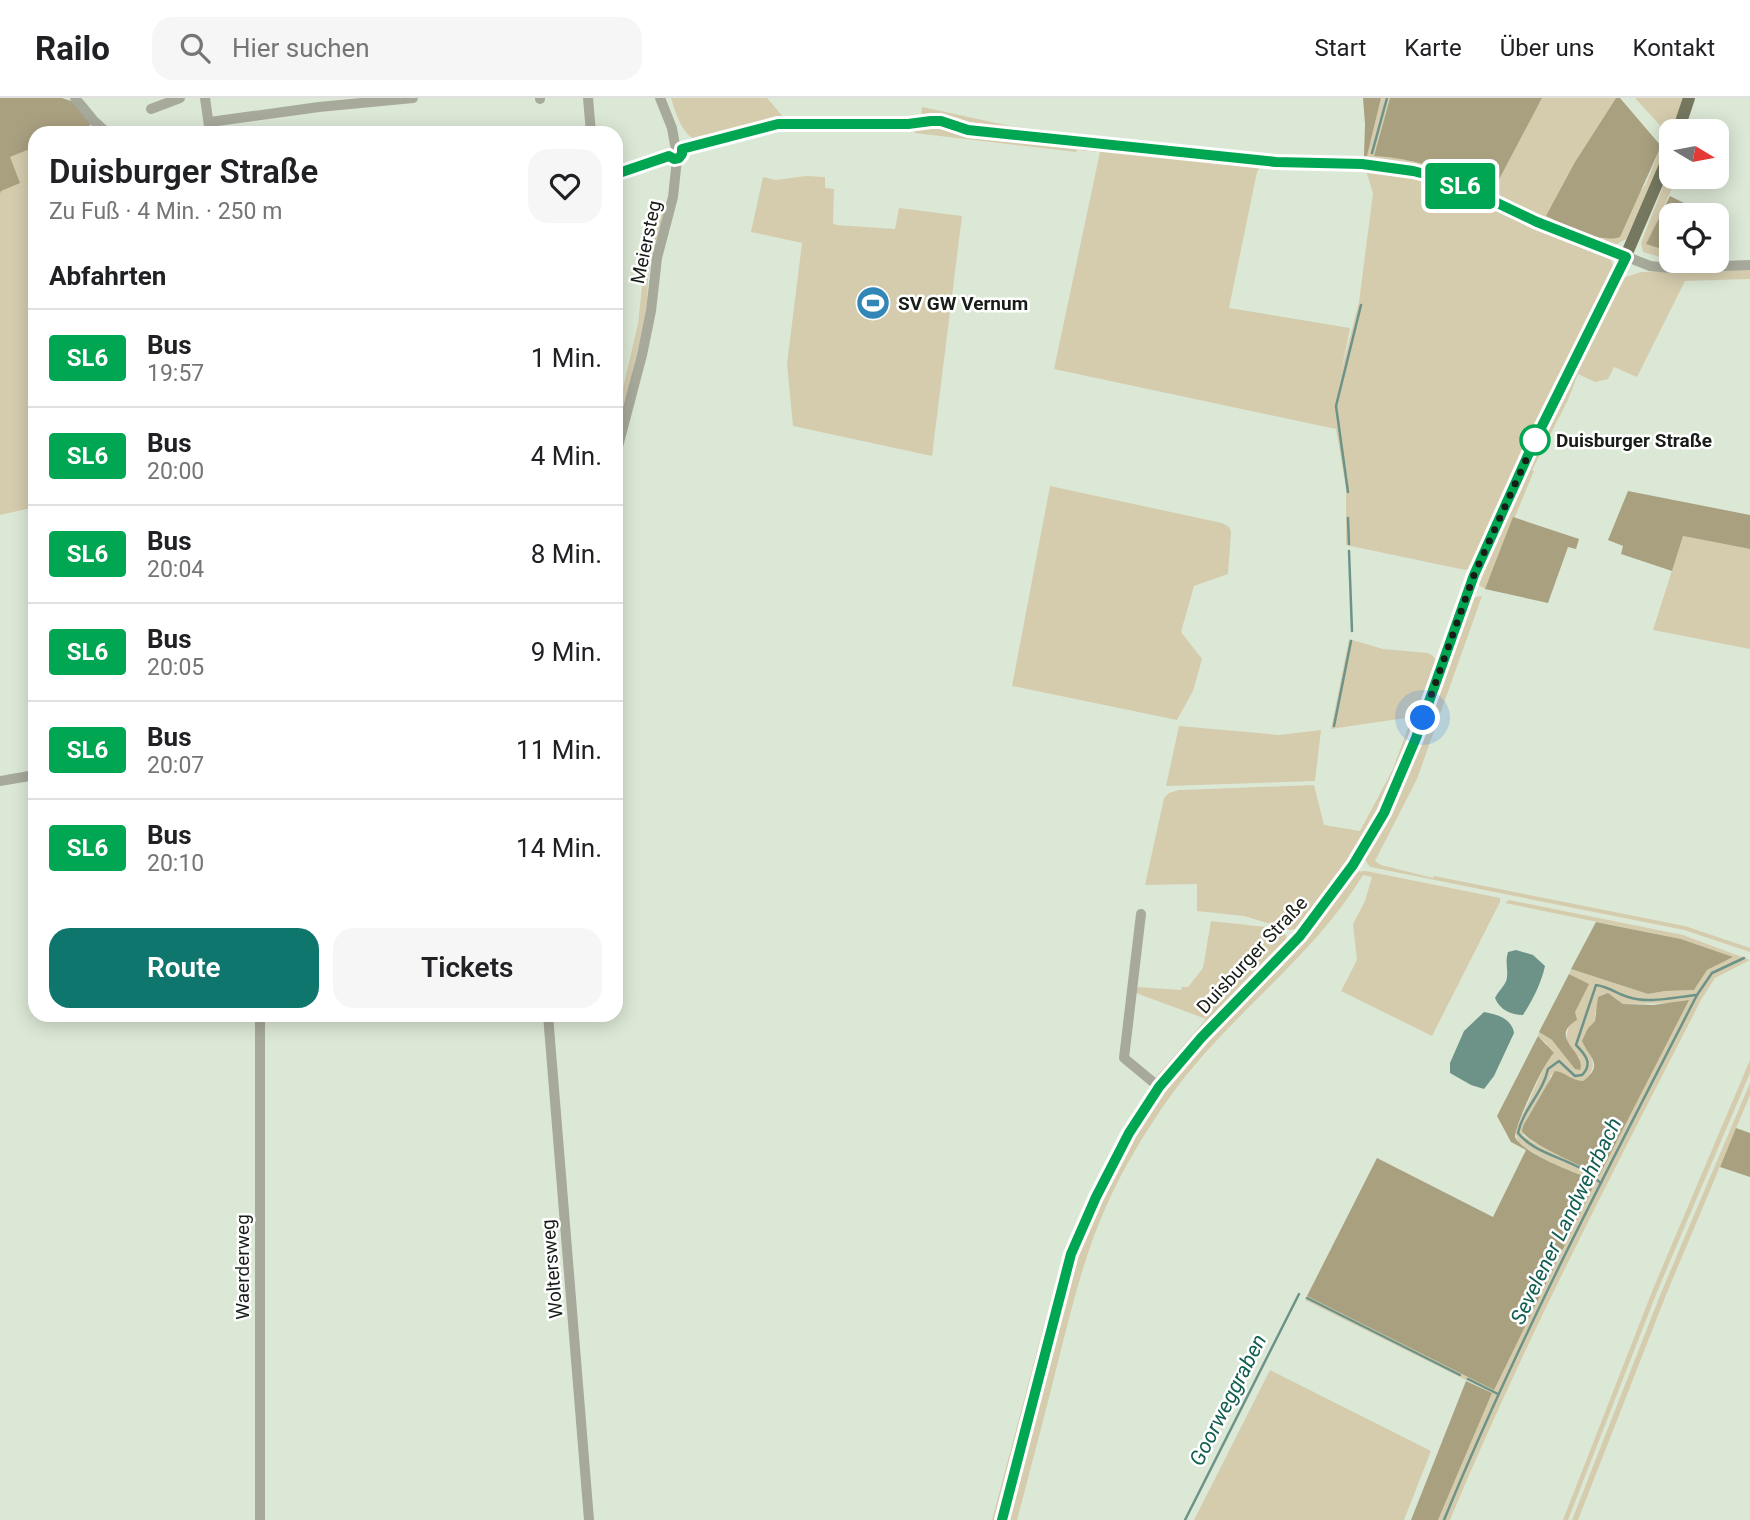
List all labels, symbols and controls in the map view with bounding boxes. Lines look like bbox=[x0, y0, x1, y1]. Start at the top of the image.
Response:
search box bbox=[152, 17, 642, 80]
text: Railo bbox=[35, 29, 110, 68]
icon: search bbox=[176, 29, 214, 67]
text: Hier suchen bbox=[232, 33, 370, 63]
text: Start bbox=[1315, 34, 1366, 62]
text: Karte bbox=[1404, 34, 1462, 62]
text: Über uns bbox=[1500, 34, 1594, 62]
text: Kontakt bbox=[1632, 34, 1715, 62]
north arrow bbox=[1659, 119, 1729, 189]
map controls bbox=[1659, 119, 1729, 273]
button: heart bbox=[528, 149, 602, 223]
text: Duisburger Straße bbox=[49, 152, 318, 191]
line badge: SL6 bbox=[1420, 163, 1500, 209]
text: SL6 bbox=[1439, 172, 1481, 200]
text: Zu Fuß · 4 Min. · 250 m bbox=[49, 198, 282, 225]
street label: Meiersteg bbox=[626, 198, 666, 286]
button: locate bbox=[1659, 203, 1729, 273]
text: Abfahrten bbox=[49, 261, 166, 291]
sports icon: SV GW Vernum bbox=[854, 284, 892, 322]
place label: SV GW Vernum bbox=[898, 292, 1028, 315]
text: Bus bbox=[147, 330, 192, 360]
text: 1 Min. bbox=[531, 343, 602, 373]
text: SL6 bbox=[67, 344, 108, 372]
text: 19:57 bbox=[147, 360, 204, 387]
marker: Duisburger Straße bbox=[1520, 425, 1550, 455]
text: Bus bbox=[147, 428, 192, 458]
place label: Duisburger Straße bbox=[1556, 429, 1712, 452]
text: 4 Min. bbox=[531, 441, 602, 471]
text: SL6 bbox=[67, 442, 108, 470]
text: 20:00 bbox=[147, 458, 204, 485]
text: Bus bbox=[147, 526, 192, 556]
text: 8 Min. bbox=[531, 539, 602, 569]
text: SL6 bbox=[67, 540, 108, 568]
text: 20:04 bbox=[147, 556, 204, 583]
text: Bus bbox=[147, 624, 192, 654]
text: 9 Min. bbox=[531, 637, 602, 667]
text: SL6 bbox=[67, 638, 108, 666]
text: 20:05 bbox=[147, 654, 204, 681]
your location bbox=[1405, 700, 1440, 735]
text: Bus bbox=[147, 722, 192, 752]
text: 11 Min. bbox=[516, 735, 602, 765]
text: SL6 bbox=[67, 736, 108, 764]
text: 20:07 bbox=[147, 752, 204, 779]
text: Bus bbox=[147, 820, 192, 850]
text: 14 Min. bbox=[516, 833, 602, 863]
text: SL6 bbox=[67, 834, 108, 862]
text: 20:10 bbox=[147, 850, 204, 877]
street label: Duisburger Straße bbox=[1192, 892, 1312, 1018]
button: Route bbox=[49, 928, 319, 1008]
button: Tickets bbox=[333, 928, 602, 1008]
water label: Sevelener Landwehrbach bbox=[1506, 1114, 1626, 1328]
street label: Waerderweg bbox=[231, 1214, 254, 1320]
street label: Woltersweg bbox=[536, 1218, 568, 1320]
water label: Goorweggraben bbox=[1185, 1330, 1271, 1470]

